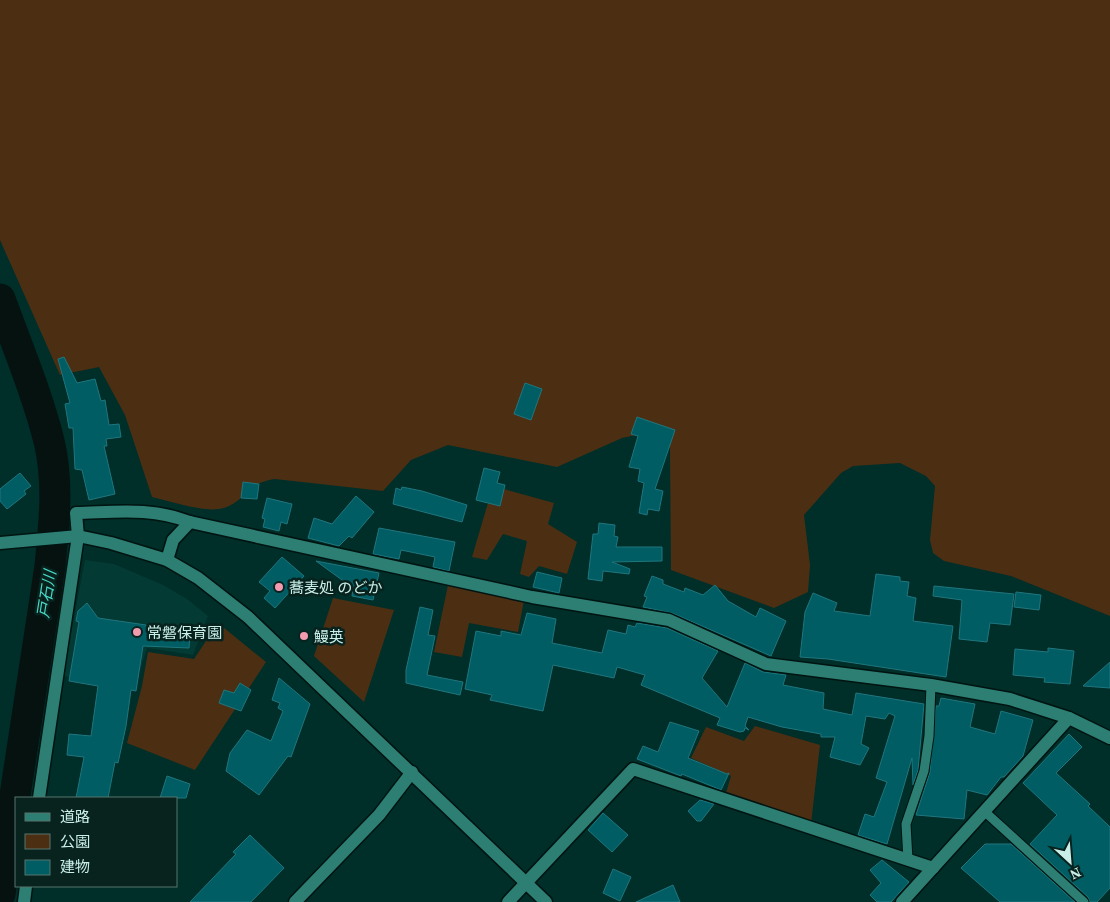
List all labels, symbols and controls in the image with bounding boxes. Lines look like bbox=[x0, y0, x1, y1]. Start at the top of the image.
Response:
water label: 戸石川 bbox=[31, 567, 61, 619]
place label: 蕎麦処 のどか bbox=[289, 577, 383, 598]
marker: 蕎麦処 のどか bbox=[273, 581, 285, 593]
place label: 常磐保育園 bbox=[147, 622, 222, 643]
marker: 常磐保育園 bbox=[131, 626, 143, 638]
place label: 鰻英 bbox=[314, 626, 344, 647]
marker: 鰻英 bbox=[298, 630, 310, 642]
legend bbox=[15, 797, 178, 887]
text: 道路 bbox=[60, 806, 90, 827]
text: 公園 bbox=[60, 831, 90, 852]
north arrow bbox=[1045, 837, 1095, 887]
text: 建物 bbox=[60, 856, 90, 877]
text: N bbox=[1067, 862, 1085, 885]

